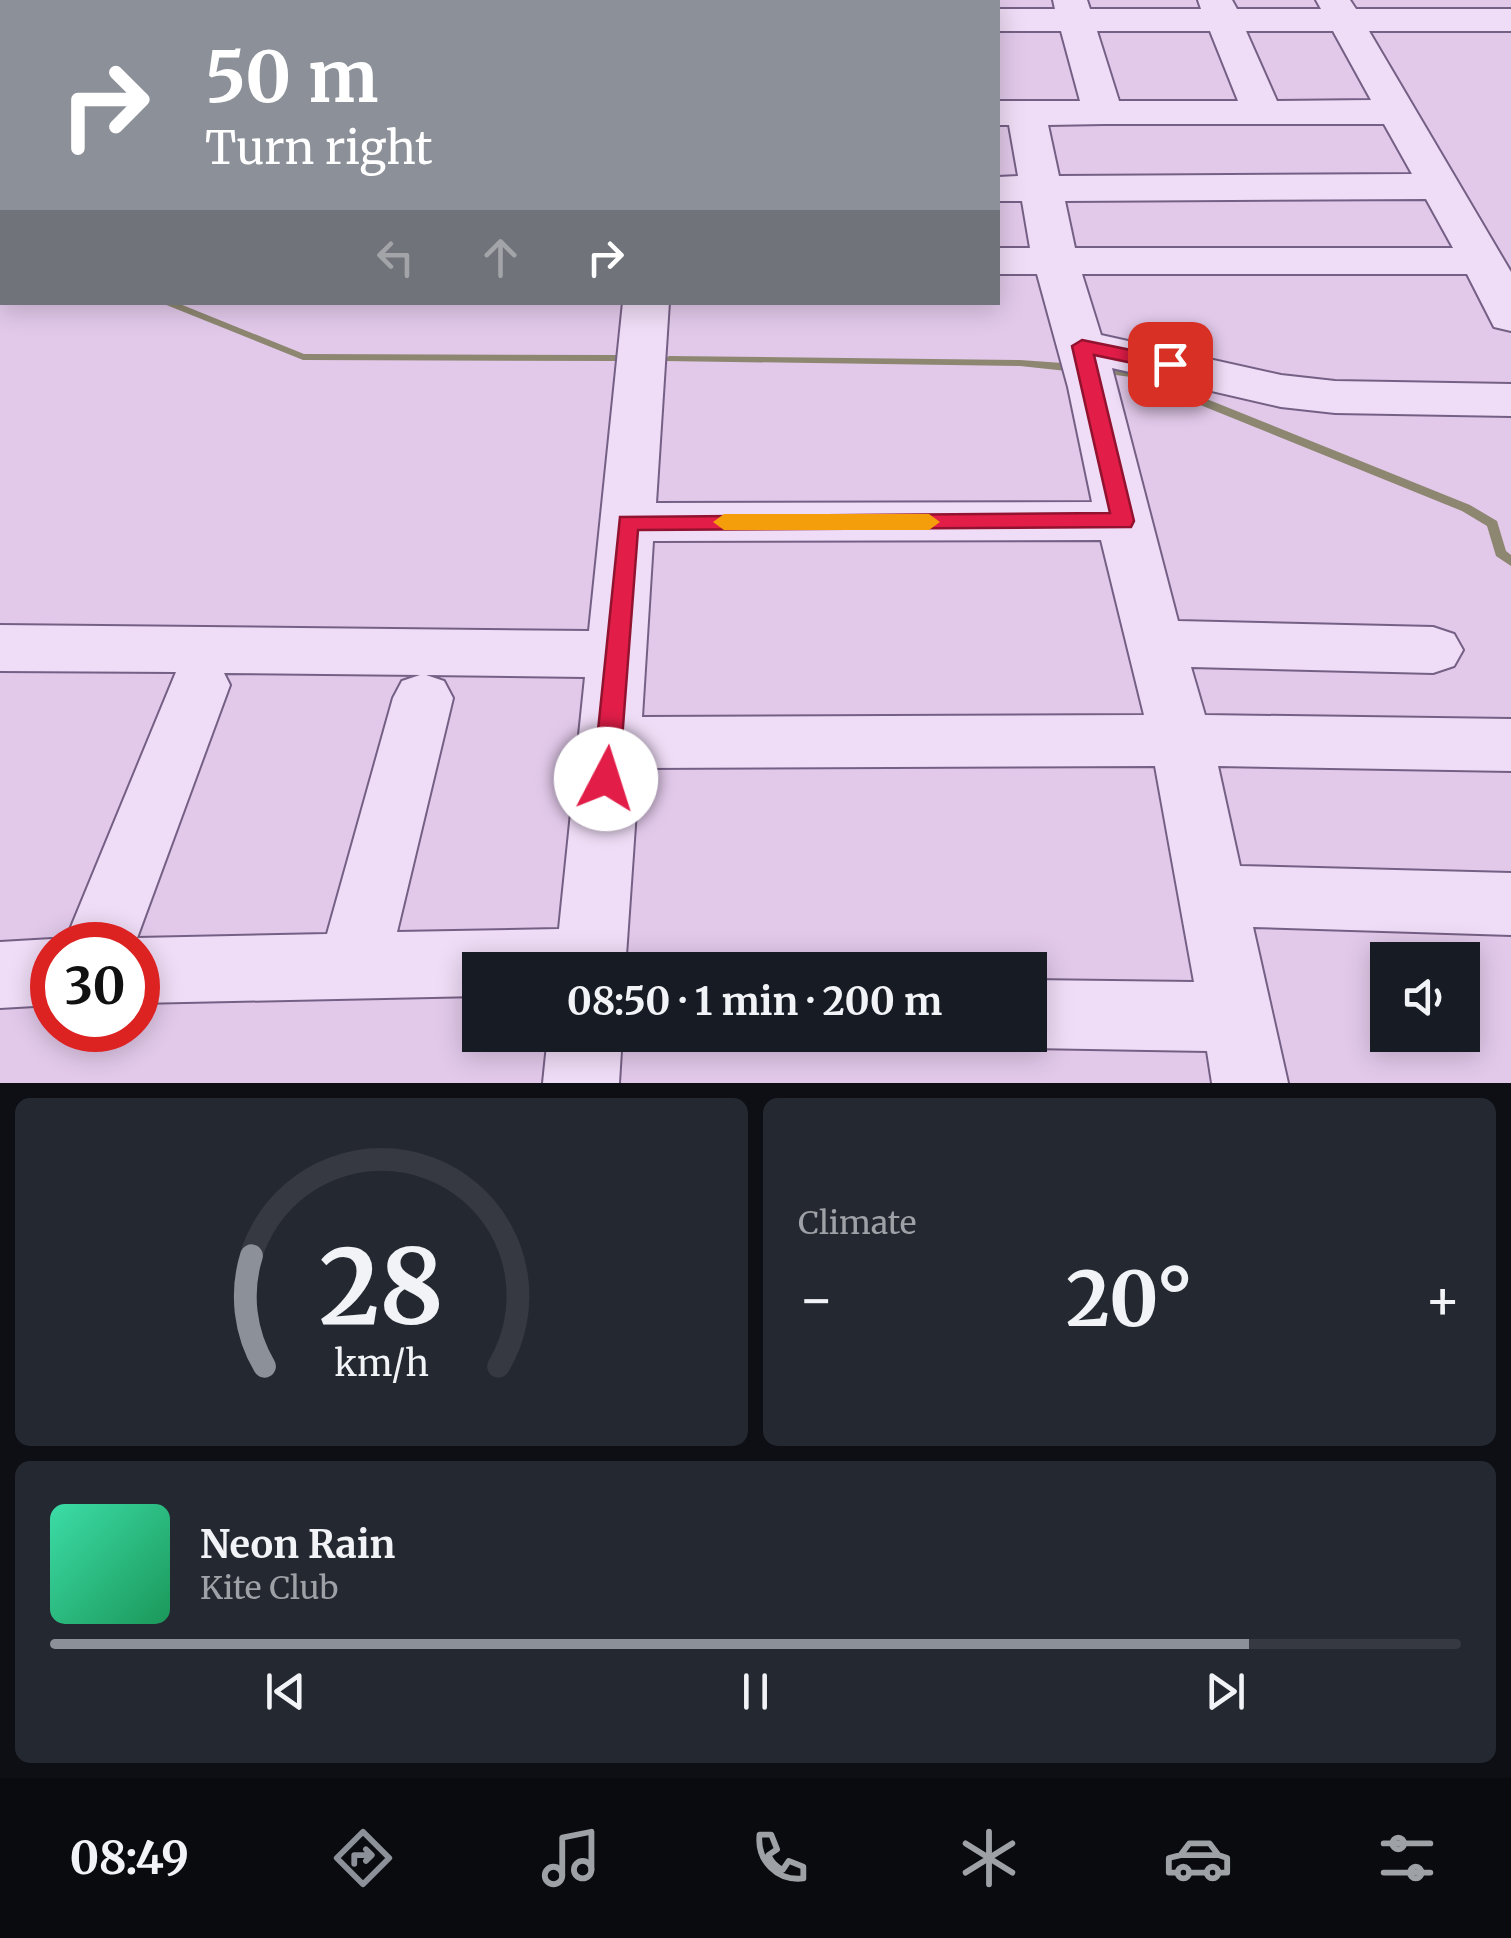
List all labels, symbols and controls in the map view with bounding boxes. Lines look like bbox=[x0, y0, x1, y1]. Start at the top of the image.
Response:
text: 50 m bbox=[205, 33, 378, 121]
icon: right bbox=[40, 40, 170, 170]
text: Turn right bbox=[205, 120, 433, 176]
icon: left bbox=[368, 230, 423, 285]
icon: ahead bbox=[473, 230, 528, 285]
icon: right bbox=[578, 230, 633, 285]
pin bbox=[1128, 322, 1213, 407]
icon: arrive bbox=[1143, 337, 1198, 392]
position arrow bbox=[554, 727, 658, 831]
speed limit sign: 30 bbox=[30, 922, 160, 1052]
map controls bbox=[1370, 942, 1480, 1052]
button: sound bbox=[1370, 942, 1480, 1052]
text: 08:50 · 1 min · 200 m bbox=[567, 978, 942, 1025]
text: Climate bbox=[798, 1203, 916, 1243]
text: 28 bbox=[319, 1222, 444, 1352]
text: 20° bbox=[1066, 1252, 1193, 1346]
text: − bbox=[798, 1265, 835, 1334]
text: + bbox=[1424, 1265, 1461, 1334]
text: km/h bbox=[334, 1341, 429, 1386]
text: Neon Rain bbox=[200, 1521, 395, 1568]
text: Kite Club bbox=[200, 1568, 338, 1608]
icon: previous bbox=[258, 1664, 313, 1719]
icon: pause bbox=[728, 1664, 783, 1719]
icon: next bbox=[1198, 1664, 1253, 1719]
icon: directions bbox=[328, 1823, 398, 1893]
icon: music bbox=[536, 1823, 606, 1893]
icon: phone bbox=[745, 1823, 815, 1893]
icon: climate bbox=[954, 1823, 1024, 1893]
icon: car bbox=[1163, 1823, 1233, 1893]
icon: filters bbox=[1372, 1823, 1442, 1893]
text: 08:49 bbox=[69, 1830, 189, 1886]

